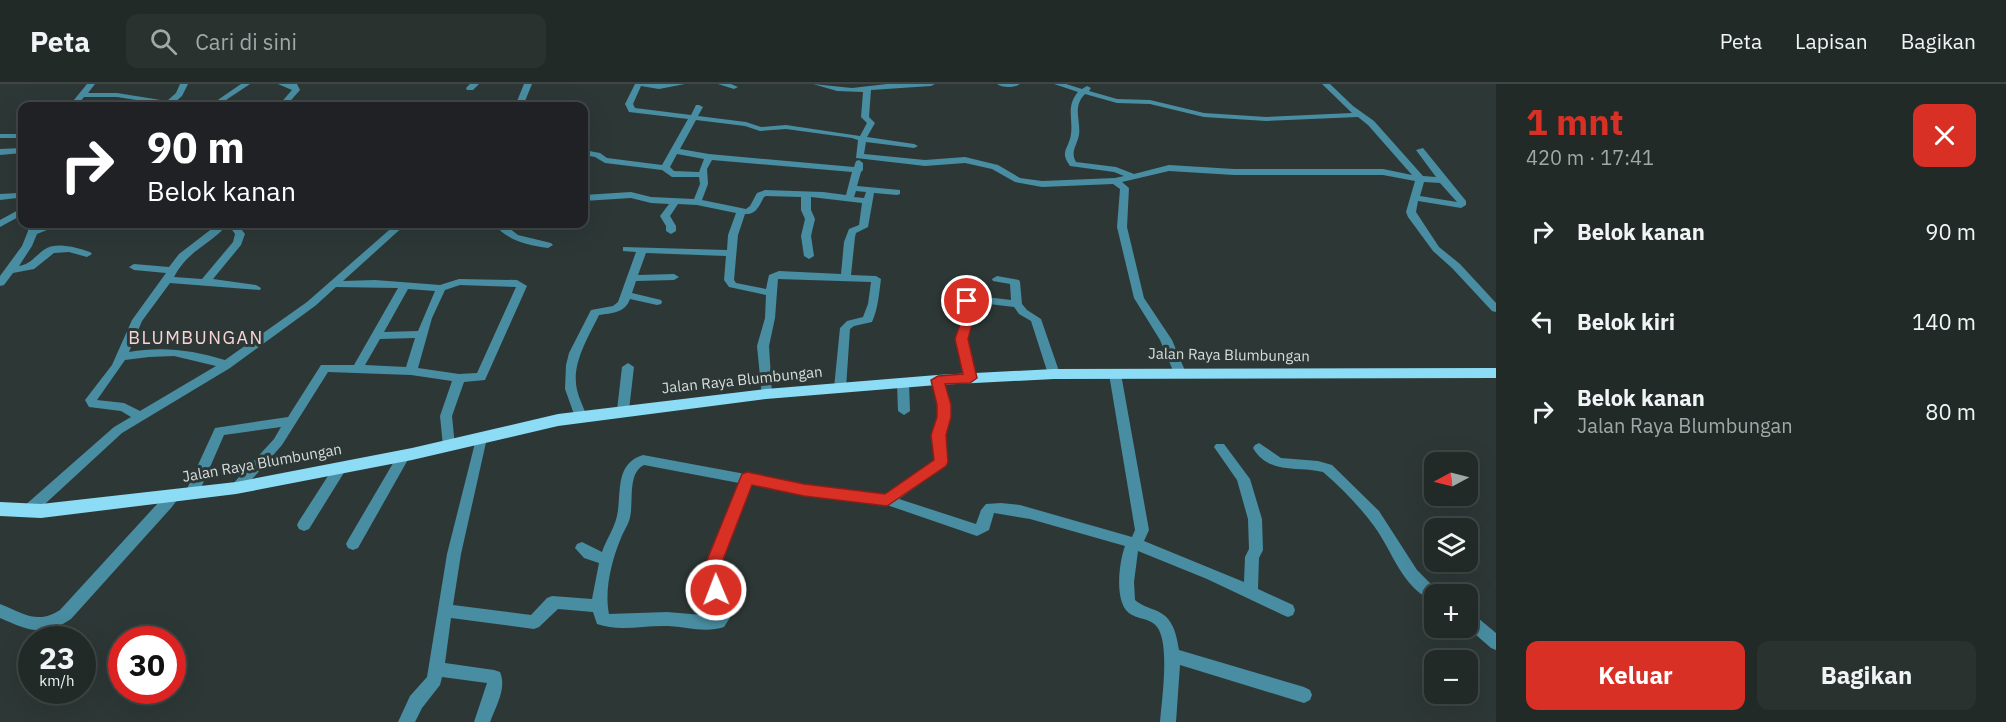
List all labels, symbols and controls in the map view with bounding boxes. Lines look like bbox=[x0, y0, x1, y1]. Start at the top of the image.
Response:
search box bbox=[126, 14, 546, 68]
text: Peta bbox=[30, 23, 90, 60]
icon: search bbox=[147, 25, 180, 58]
text: Cari di sini bbox=[195, 27, 297, 56]
text: Peta bbox=[1720, 27, 1762, 55]
text: Lapisan bbox=[1795, 27, 1868, 55]
text: Bagikan bbox=[1901, 27, 1976, 55]
text: 1 mnt bbox=[1526, 98, 1624, 145]
button: close bbox=[1913, 104, 1976, 167]
text: 90 m bbox=[147, 120, 245, 175]
icon: right bbox=[48, 126, 126, 204]
text: 420 m · 17:41 bbox=[1526, 144, 1654, 171]
text: Belok kanan bbox=[147, 173, 296, 208]
icon: right bbox=[1526, 215, 1559, 248]
text: Belok kanan bbox=[1577, 217, 1705, 246]
text: 90 m bbox=[1925, 217, 1976, 246]
pin bbox=[941, 275, 992, 326]
icon: arrive bbox=[950, 284, 983, 317]
icon: left bbox=[1526, 305, 1559, 338]
text: Belok kiri bbox=[1577, 307, 1675, 336]
text: 140 m bbox=[1912, 307, 1976, 336]
district label: BLUMBUNGAN bbox=[128, 326, 264, 349]
street label: Jalan Raya Blumbungan bbox=[1148, 344, 1310, 365]
street label: Jalan Raya Blumbungan bbox=[661, 362, 823, 397]
text: Belok kanan bbox=[1577, 383, 1705, 412]
icon: right bbox=[1526, 395, 1559, 428]
text: 80 m bbox=[1925, 397, 1976, 426]
text: Jalan Raya Blumbungan bbox=[1577, 412, 1793, 439]
street label: Jalan Raya Blumbungan bbox=[181, 439, 343, 486]
north arrow bbox=[1424, 452, 1478, 506]
map controls bbox=[1424, 452, 1478, 704]
button: layers bbox=[1424, 518, 1478, 572]
position arrow bbox=[684, 558, 748, 622]
button: + bbox=[1424, 584, 1478, 638]
speed limit sign: 30 bbox=[108, 626, 186, 704]
text: 23 bbox=[39, 638, 75, 677]
button: Keluar bbox=[1526, 641, 1745, 710]
button: Bagikan bbox=[1757, 641, 1976, 710]
button: − bbox=[1424, 650, 1478, 704]
text: km/h bbox=[39, 671, 75, 690]

